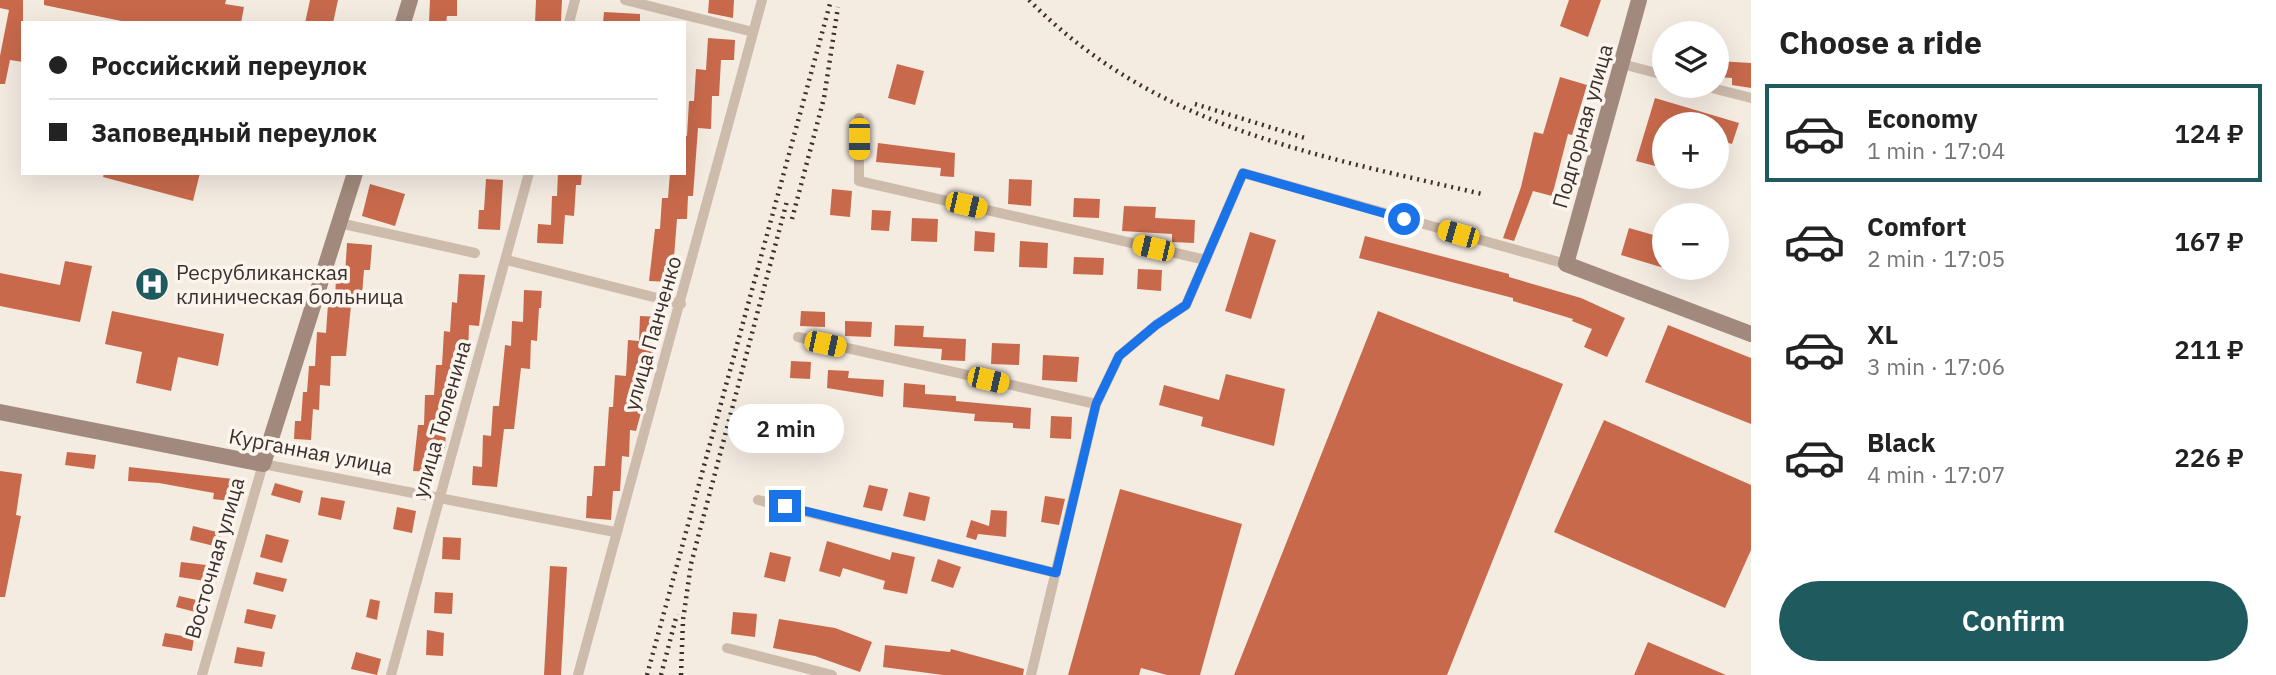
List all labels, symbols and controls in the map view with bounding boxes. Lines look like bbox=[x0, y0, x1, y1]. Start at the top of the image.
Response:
map controls bbox=[1652, 21, 1729, 280]
button: layers bbox=[1652, 21, 1729, 98]
text: Choose a ride bbox=[1779, 21, 1982, 63]
street label: Подгорная улица bbox=[1545, 41, 1619, 211]
text: Российский переулок bbox=[91, 48, 367, 82]
text: Economy bbox=[1867, 101, 1978, 135]
icon: car bbox=[1783, 102, 1846, 165]
button: + bbox=[1652, 112, 1729, 189]
text: Заповедный переулок bbox=[91, 115, 377, 149]
text: 124 ₽ bbox=[2174, 116, 2244, 150]
car bbox=[849, 118, 870, 160]
text: 1 min · 17:04 bbox=[1867, 135, 2005, 165]
car bbox=[944, 190, 989, 220]
route start bbox=[1388, 203, 1420, 235]
button: − bbox=[1652, 203, 1729, 280]
text: Comfort bbox=[1867, 209, 1966, 243]
icon: car bbox=[1783, 210, 1846, 273]
car bbox=[1435, 218, 1482, 250]
text: 167 ₽ bbox=[2174, 224, 2244, 258]
car bbox=[1131, 233, 1176, 263]
text: 2 min · 17:05 bbox=[1867, 243, 2005, 273]
street label: улица Панченко bbox=[617, 253, 687, 413]
place label: Ресрубликанская клиническая больница bbox=[176, 258, 403, 310]
hospital icon: Ресрубликанская клиническая больница bbox=[133, 265, 171, 303]
text: XL bbox=[1867, 317, 1898, 351]
icon: car bbox=[1783, 318, 1846, 381]
car bbox=[803, 329, 848, 359]
text: 211 ₽ bbox=[2174, 332, 2244, 366]
street label: улица Тюленина bbox=[405, 337, 477, 501]
text: 3 min · 17:06 bbox=[1867, 351, 2005, 381]
car bbox=[966, 365, 1011, 395]
callout: 2 min bbox=[727, 405, 843, 454]
text: 2 min bbox=[756, 413, 816, 443]
street label: Курганная улица bbox=[227, 421, 395, 481]
text: Black bbox=[1867, 425, 1935, 459]
icon: car bbox=[1783, 426, 1846, 489]
text: 226 ₽ bbox=[2174, 440, 2244, 474]
text: 4 min · 17:07 bbox=[1867, 459, 2005, 489]
street label: Восточная улица bbox=[178, 474, 250, 642]
route end bbox=[769, 490, 801, 522]
button: Confirm bbox=[1779, 581, 2248, 661]

